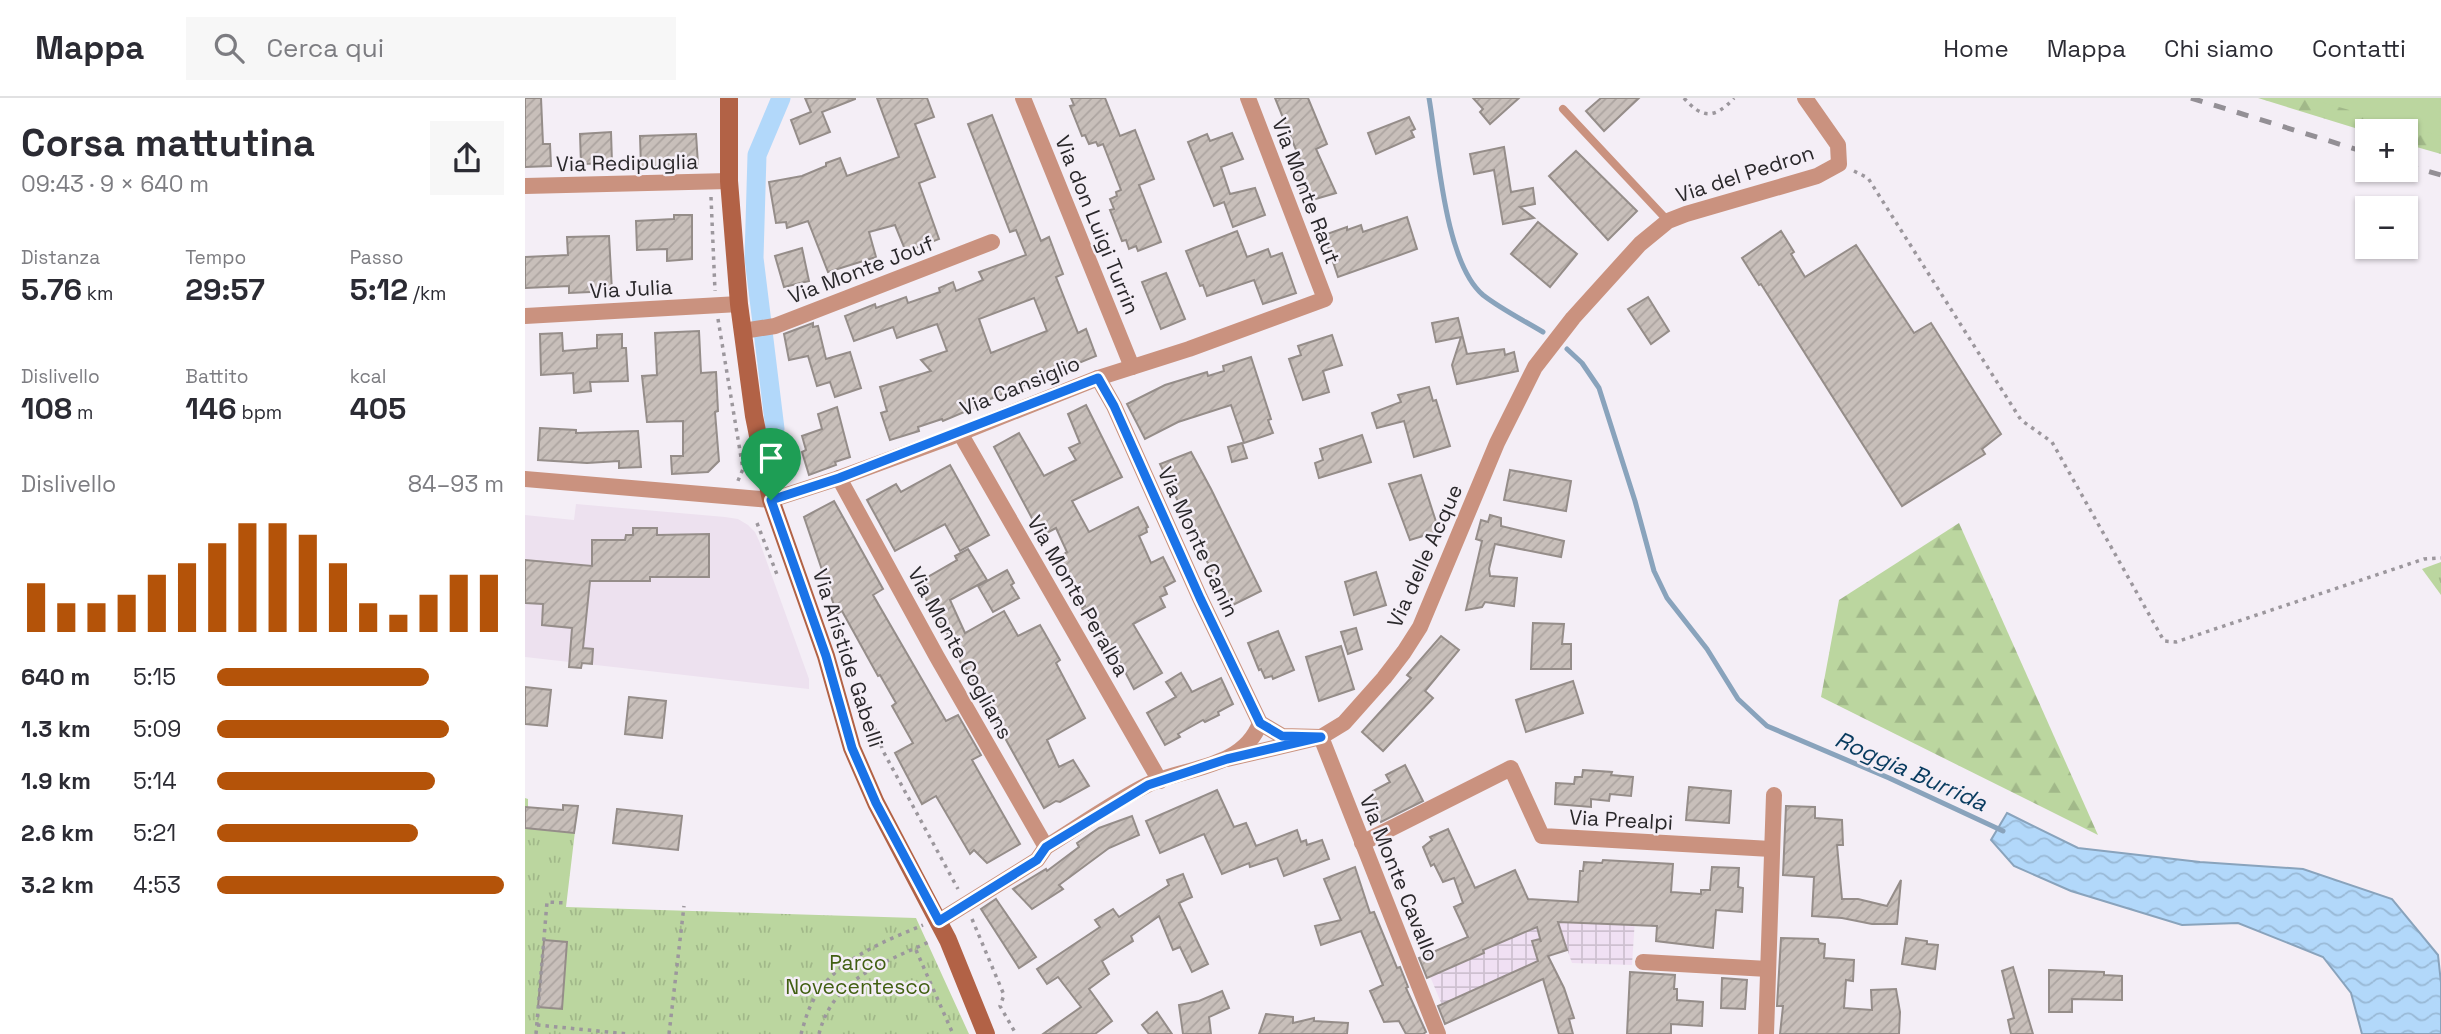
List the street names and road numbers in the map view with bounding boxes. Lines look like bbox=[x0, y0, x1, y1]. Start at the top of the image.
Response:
street label: Via Monte Raut bbox=[1266, 114, 1347, 268]
street label: Via don Luigi Turrin bbox=[1049, 131, 1146, 318]
street label: Via del Pedron bbox=[1672, 138, 1817, 209]
street label: Via Redipuglia bbox=[556, 148, 698, 177]
street label: Via Monte Jouf bbox=[784, 229, 937, 310]
street label: Via Julia bbox=[589, 273, 673, 304]
street label: Via Cansiglio bbox=[956, 349, 1084, 422]
street label: Via Monte Canin bbox=[1152, 462, 1245, 621]
street label: Via delle Acque bbox=[1381, 480, 1468, 632]
street label: Via Monte Peralba bbox=[1021, 510, 1136, 681]
street label: Via Monte Coglians bbox=[902, 562, 1019, 744]
street label: Via Aristide Gabelli bbox=[807, 565, 890, 750]
street label: Via Monte Cavallo bbox=[1354, 790, 1445, 965]
street label: Via Prealpi bbox=[1568, 803, 1674, 836]

